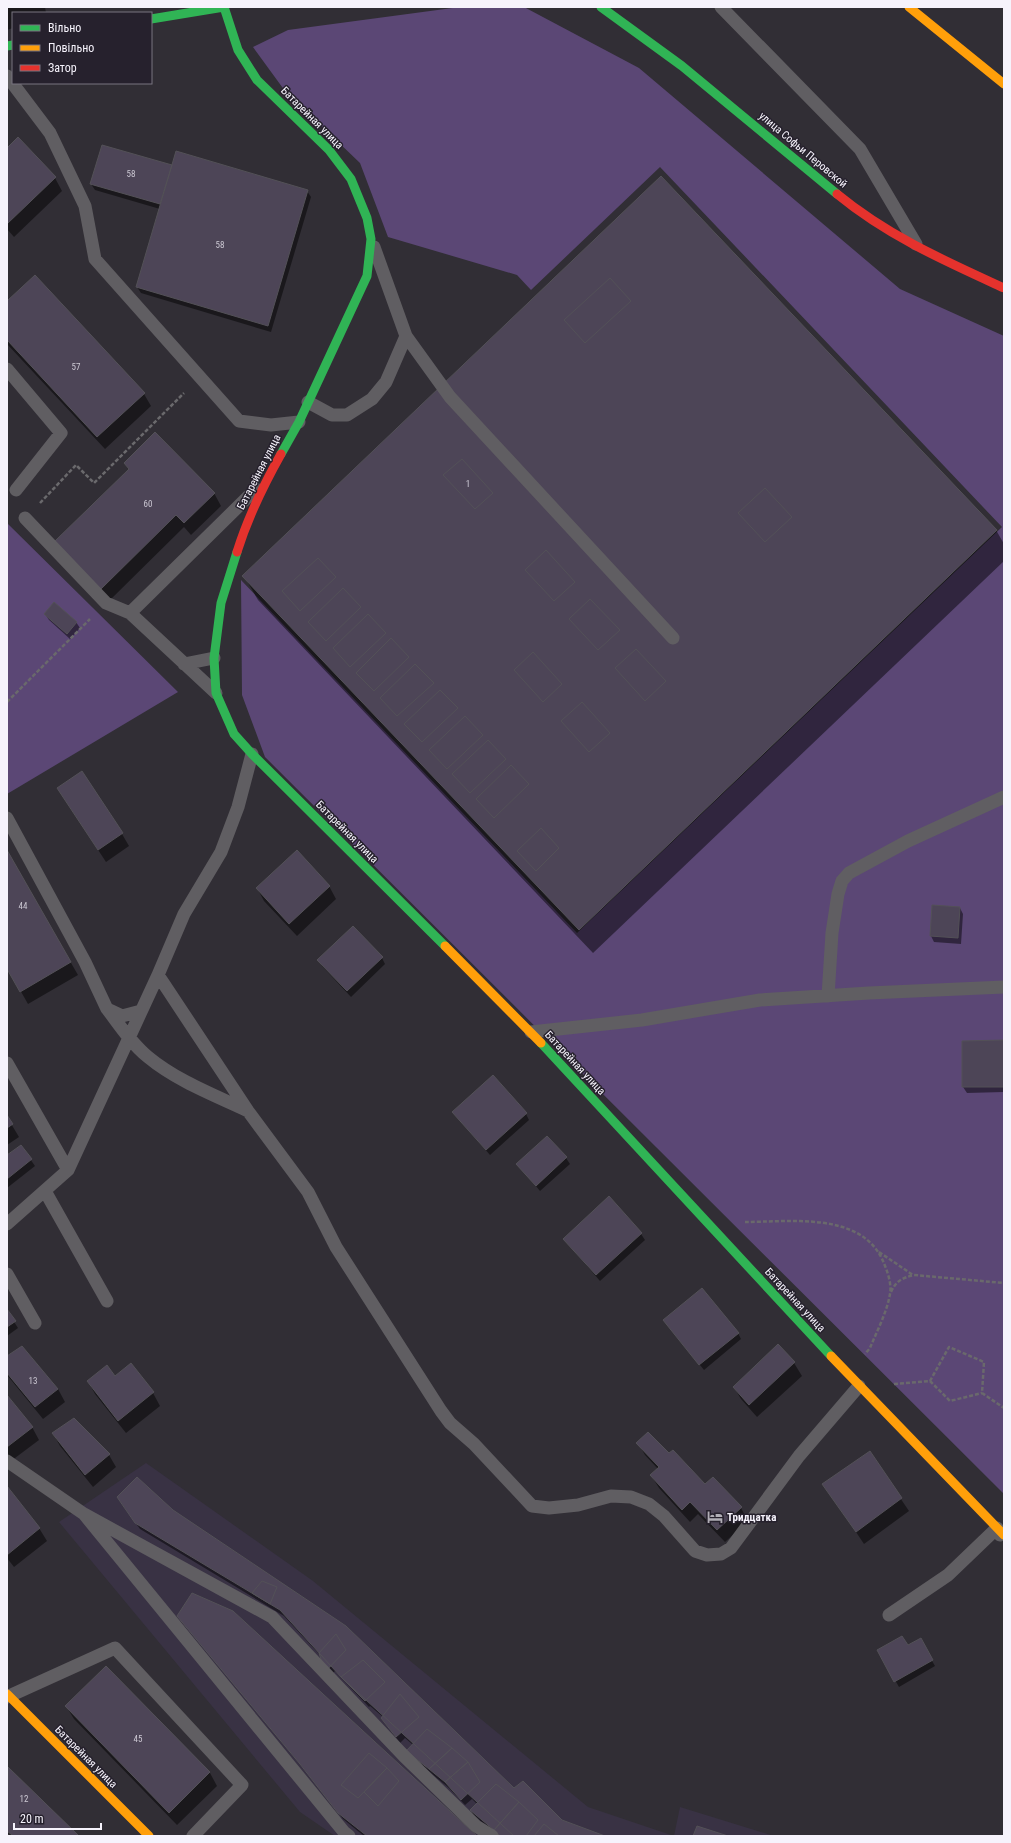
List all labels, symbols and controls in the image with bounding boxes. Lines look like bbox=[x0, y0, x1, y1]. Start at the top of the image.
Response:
legend bbox=[12, 12, 152, 84]
text: Вільно bbox=[48, 21, 81, 35]
text: Повільно bbox=[48, 41, 94, 55]
text: Затор bbox=[48, 61, 77, 75]
street label: Батарейная улица bbox=[278, 84, 346, 152]
street label: улица Софьи Перовской bbox=[756, 109, 850, 191]
house number: 58 bbox=[127, 169, 135, 179]
house number: 58 bbox=[216, 240, 224, 250]
house number: 57 bbox=[72, 362, 81, 372]
street label: Батарейная улица bbox=[234, 432, 284, 512]
house number: 1 bbox=[466, 479, 470, 489]
house number: 60 bbox=[144, 499, 152, 509]
street label: Батарейная улица bbox=[313, 798, 381, 866]
house number: 44 bbox=[19, 901, 28, 911]
street label: Батарейная улица bbox=[542, 1028, 608, 1098]
street label: Батарейная улица bbox=[762, 1265, 828, 1335]
house number: 13 bbox=[29, 1376, 37, 1386]
hotel icon: Тридцатка bbox=[706, 1508, 724, 1526]
place label: Тридцатка bbox=[727, 1511, 776, 1524]
street label: Батарейная улица bbox=[52, 1723, 120, 1791]
house number: 45 bbox=[134, 1734, 143, 1744]
house number: 12 bbox=[20, 1794, 29, 1804]
scale bar bbox=[14, 1805, 101, 1831]
text: 20 m bbox=[20, 1812, 44, 1826]

